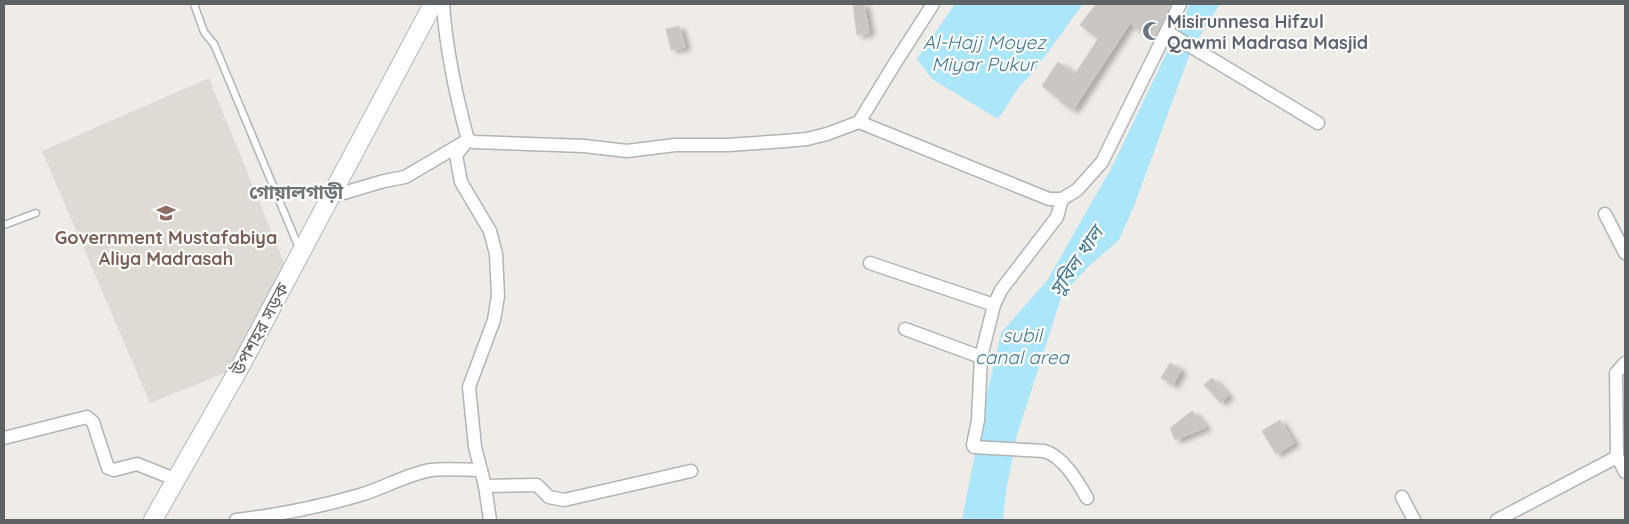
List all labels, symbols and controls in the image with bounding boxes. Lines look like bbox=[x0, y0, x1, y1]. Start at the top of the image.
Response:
place label: Misirunnesa Hifzul Qawmi Madrasa Masjid bbox=[1167, 10, 1368, 54]
mosque icon: Misirunnesa Hifzul Qawmi Madrasa Masjid bbox=[1141, 20, 1163, 42]
water label: Al-Hajj Moyez Miyar Pukur bbox=[923, 30, 1047, 76]
district label: গোয়ালগাড়ী bbox=[249, 180, 344, 204]
school or university icon: Government Mustafabiya Aliya Madrasah bbox=[155, 202, 177, 224]
water label: সুবিল খাল bbox=[1044, 218, 1110, 300]
place label: Government Mustafabiya Aliya Madrasah bbox=[55, 226, 277, 270]
street label: উপশহর সড়ক bbox=[225, 278, 294, 380]
water label: subil canal area bbox=[975, 323, 1071, 369]

